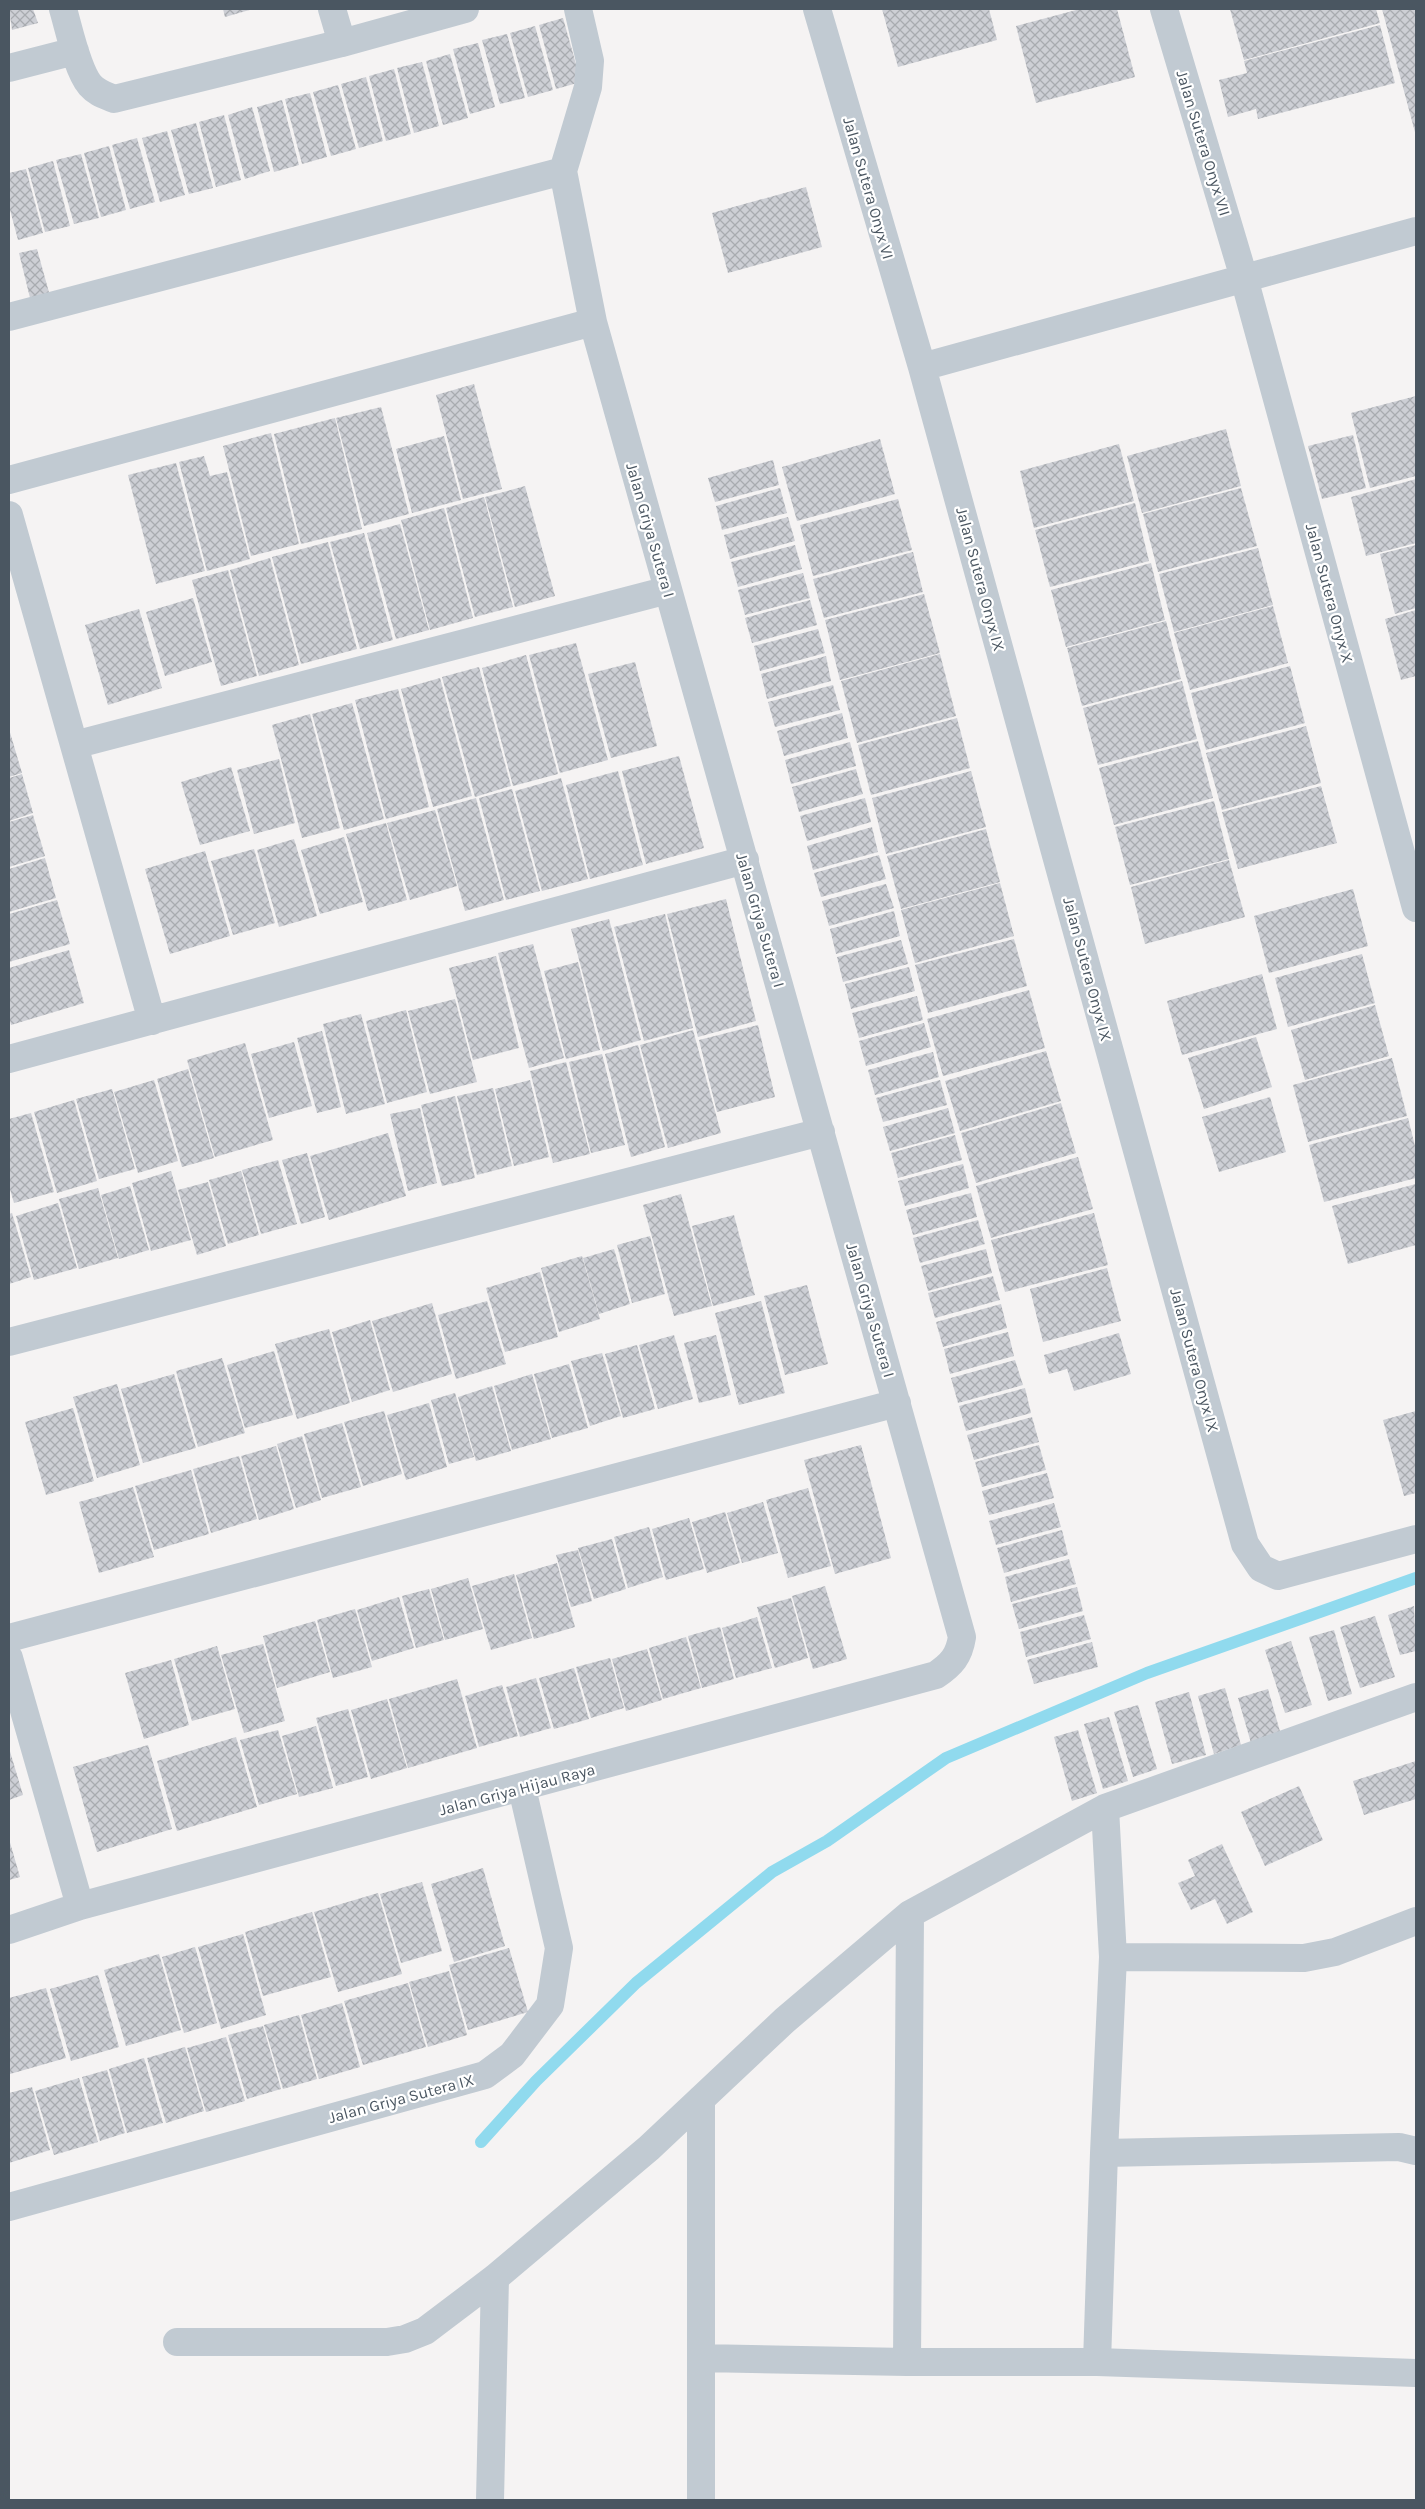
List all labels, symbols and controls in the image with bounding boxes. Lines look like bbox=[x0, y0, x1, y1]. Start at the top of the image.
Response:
street label: Jalan Sutera Onyx VII bbox=[1172, 68, 1235, 218]
street label: Jalan Sutera Onyx VI bbox=[839, 115, 898, 261]
street label: Jalan Griya Sutera I bbox=[622, 461, 679, 600]
street label: Jalan Sutera Onyx IX bbox=[952, 505, 1009, 653]
street label: Jalan Sutera Onyx X bbox=[1302, 521, 1357, 665]
street label: Jalan Griya Sutera I bbox=[732, 851, 789, 990]
street label: Jalan Sutera Onyx IX bbox=[1059, 895, 1116, 1043]
street label: Jalan Griya Sutera I bbox=[842, 1241, 899, 1380]
street label: Jalan Sutera Onyx IX bbox=[1166, 1286, 1223, 1434]
street label: Jalan Griya Hijau Raya bbox=[437, 1760, 597, 1819]
street label: Jalan Griya Sutera IX bbox=[326, 2070, 476, 2127]

